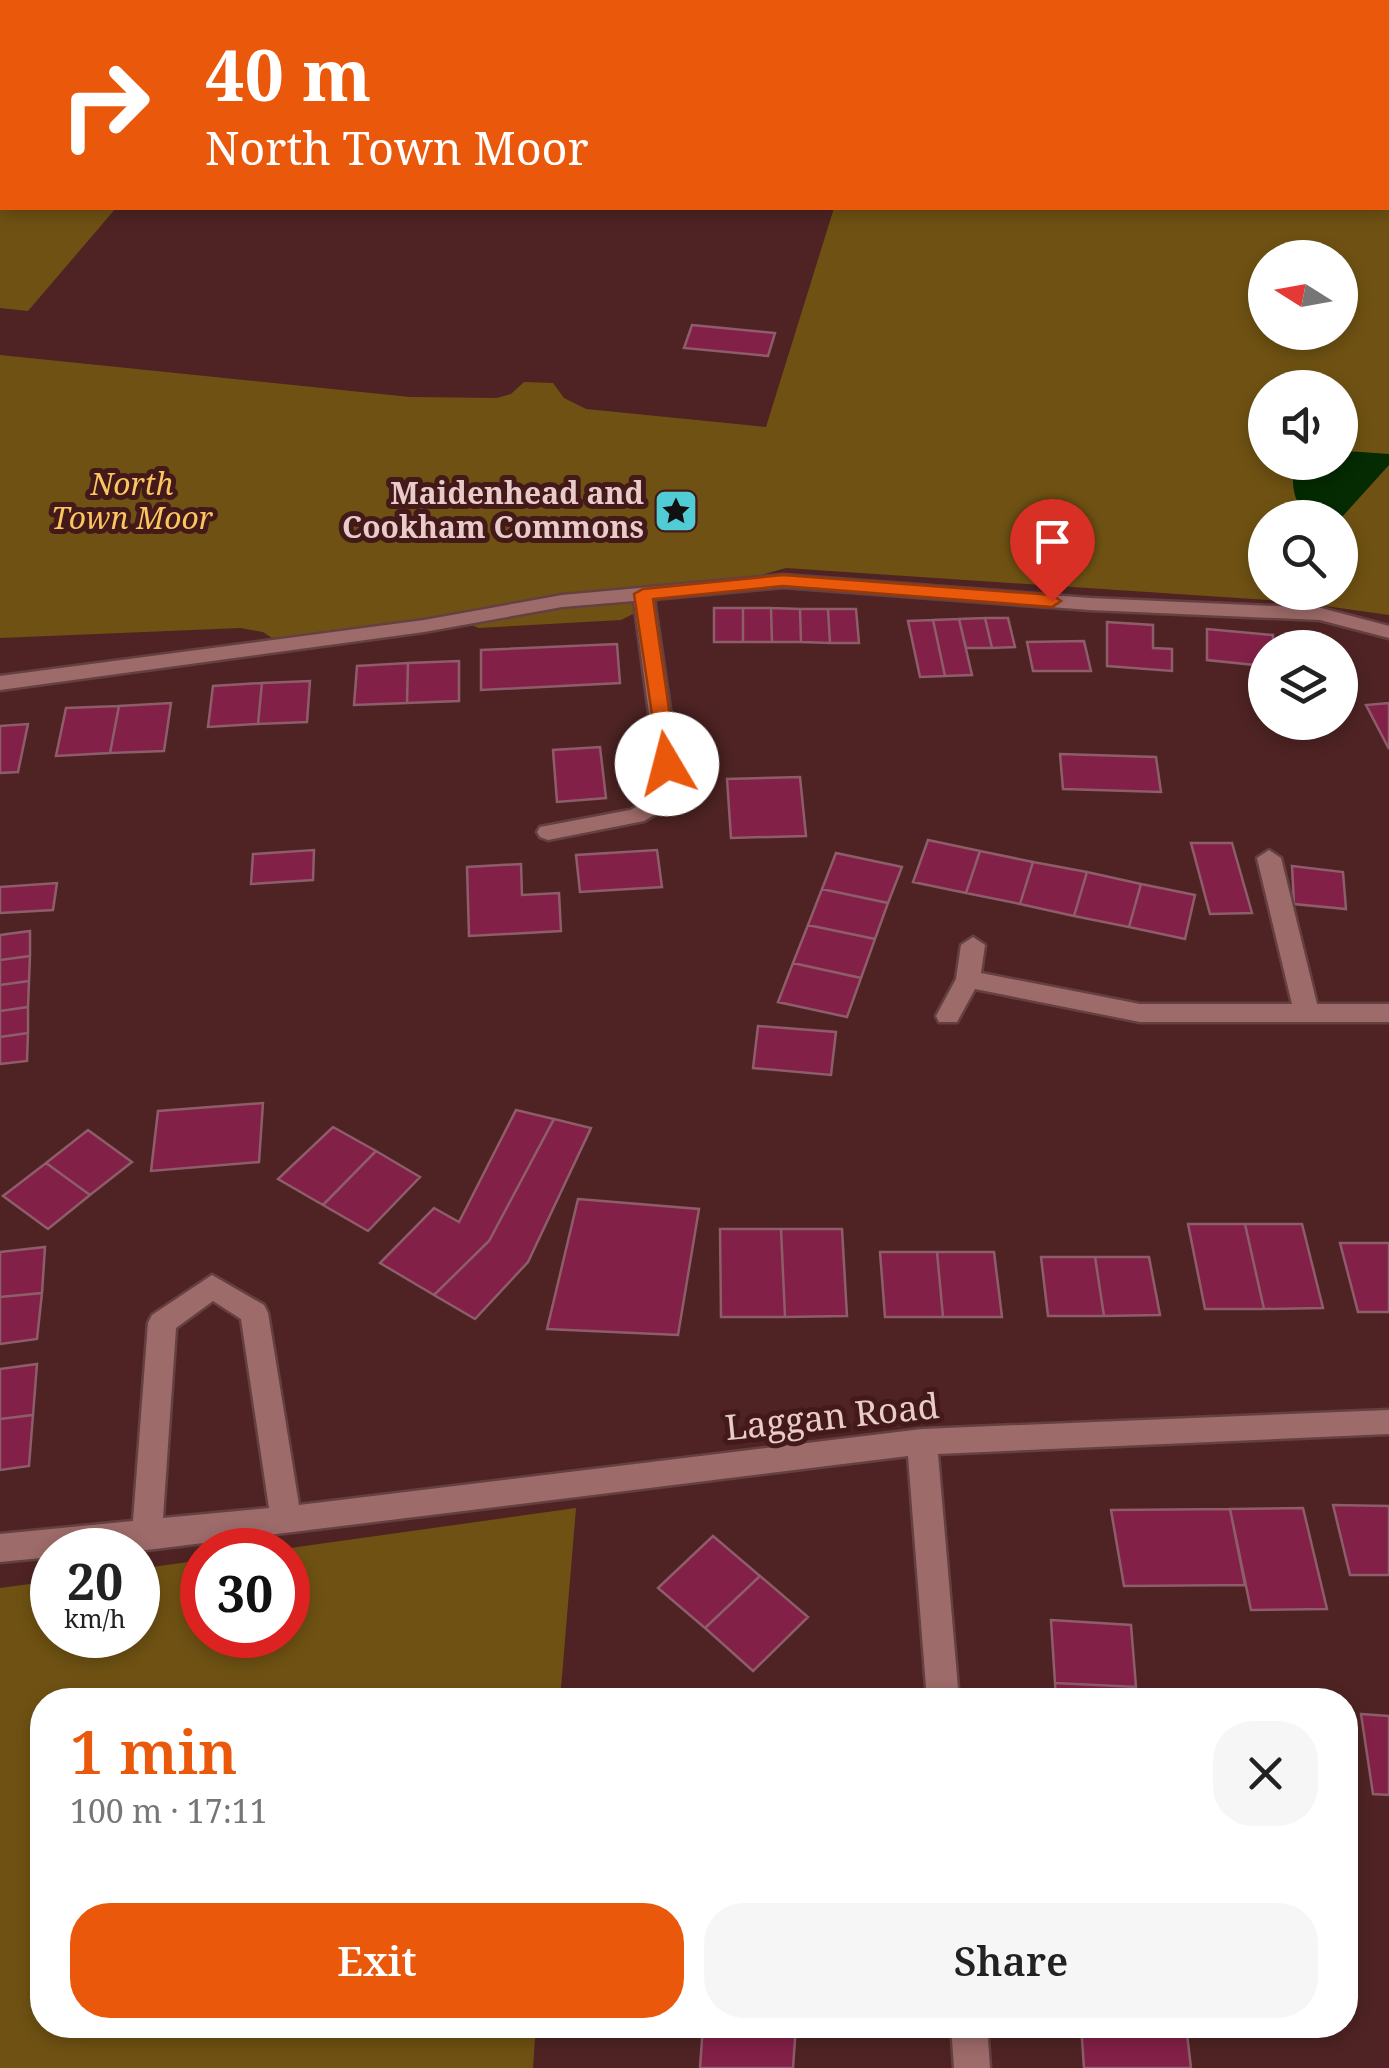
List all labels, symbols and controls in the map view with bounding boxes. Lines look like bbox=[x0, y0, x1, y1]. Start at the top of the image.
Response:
text: 40 m bbox=[205, 26, 371, 122]
icon: right bbox=[40, 40, 170, 170]
text: North Town Moor bbox=[205, 117, 589, 178]
north arrow bbox=[1248, 240, 1358, 350]
map controls bbox=[1248, 240, 1358, 740]
button: sound bbox=[1248, 370, 1358, 480]
park label: North Town Moor bbox=[51, 463, 214, 538]
place label: Maidenhead and Cookham Commons bbox=[342, 472, 644, 547]
place icon: Maidenhead and Cookham Commons bbox=[653, 488, 699, 534]
pin bbox=[1010, 499, 1095, 602]
button: search bbox=[1248, 500, 1358, 610]
icon: arrive bbox=[1025, 514, 1080, 569]
button: layers bbox=[1248, 630, 1358, 740]
position arrow bbox=[615, 712, 719, 816]
street label: Laggan Road bbox=[723, 1381, 941, 1450]
speed limit sign: 30 bbox=[180, 1528, 310, 1658]
text: 20 bbox=[67, 1547, 123, 1615]
text: km/h bbox=[64, 1601, 126, 1635]
text: 1 min bbox=[70, 1710, 238, 1792]
button: close bbox=[1213, 1721, 1318, 1826]
text: 100 m · 17:11 bbox=[70, 1789, 268, 1832]
button: Exit bbox=[70, 1903, 684, 2018]
button: Share bbox=[704, 1903, 1318, 2018]

